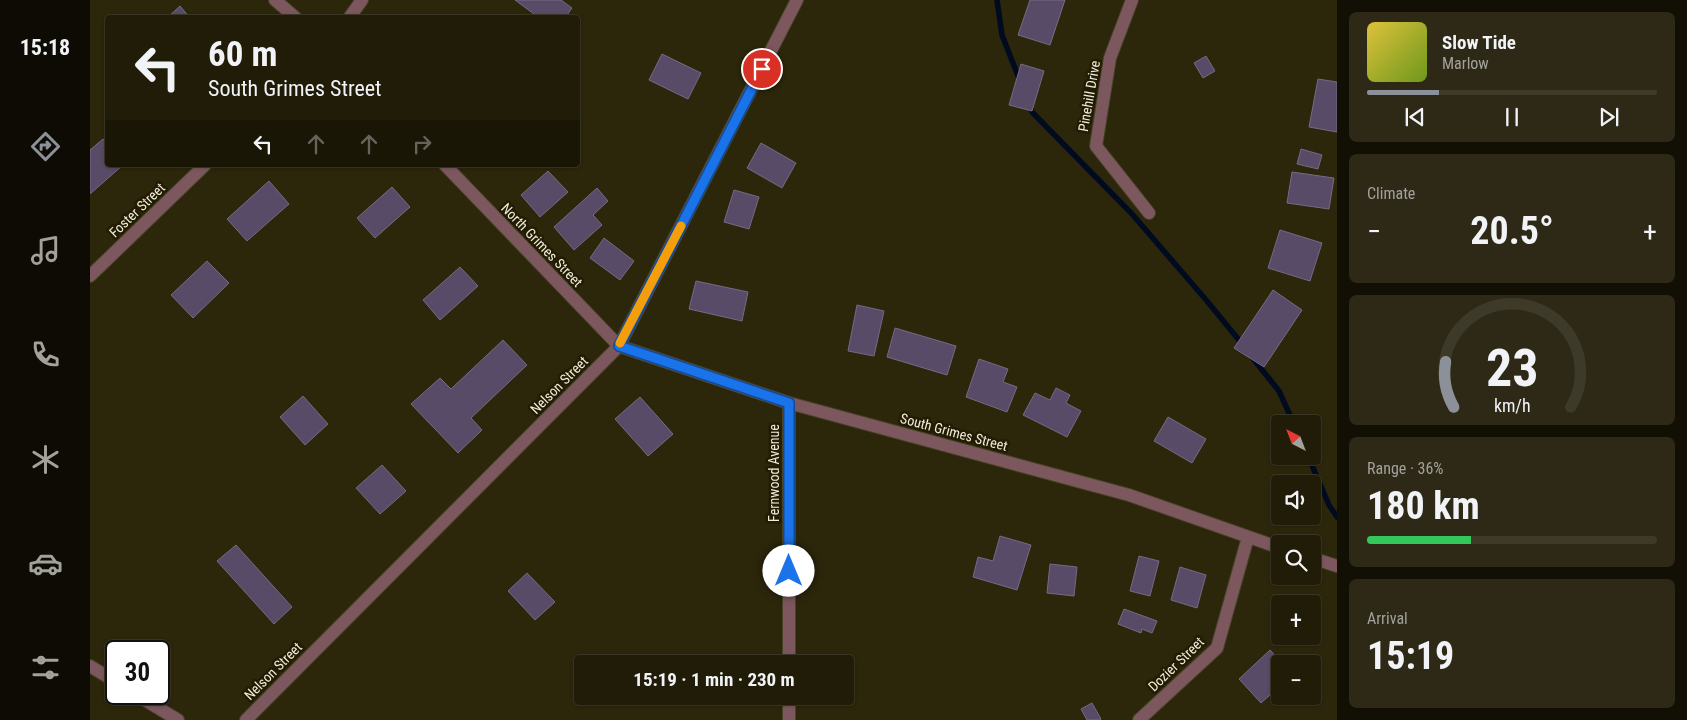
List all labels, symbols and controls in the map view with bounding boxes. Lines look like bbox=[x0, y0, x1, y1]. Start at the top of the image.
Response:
text: Slow Tide bbox=[1442, 31, 1516, 54]
text: 60 m bbox=[208, 34, 277, 75]
text: 15:18 bbox=[20, 35, 70, 60]
icon: left bbox=[125, 35, 190, 100]
pin bbox=[741, 48, 783, 90]
text: Marlow bbox=[1442, 54, 1489, 73]
icon: arrive bbox=[748, 55, 776, 83]
street label: Pinehill Drive bbox=[1075, 59, 1103, 133]
text: South Grimes Street bbox=[208, 76, 382, 101]
icon: previous bbox=[1401, 103, 1429, 131]
icon: pause bbox=[1498, 103, 1526, 131]
icon: next bbox=[1595, 103, 1623, 131]
icon: directions bbox=[28, 129, 63, 164]
icon: left bbox=[249, 130, 277, 158]
icon: ahead bbox=[302, 130, 330, 158]
icon: ahead bbox=[355, 130, 383, 158]
icon: right bbox=[408, 130, 436, 158]
street label: Foster Street bbox=[106, 180, 168, 240]
text: Climate bbox=[1367, 184, 1415, 203]
street label: North Grimes Street bbox=[498, 200, 586, 290]
text: 20.5° bbox=[1470, 209, 1554, 253]
text: − bbox=[1367, 215, 1381, 248]
text: + bbox=[1643, 215, 1657, 248]
icon: music bbox=[28, 233, 63, 268]
icon: phone bbox=[28, 337, 63, 372]
text: 23 bbox=[1486, 338, 1538, 399]
street label: Nelson Street bbox=[527, 353, 591, 417]
text: km/h bbox=[1494, 395, 1530, 416]
street label: South Grimes Street bbox=[899, 410, 1009, 454]
north arrow bbox=[1271, 415, 1321, 465]
map controls bbox=[1271, 415, 1321, 705]
street label: Fernwood Avenue bbox=[766, 424, 782, 522]
icon: climate bbox=[28, 442, 63, 477]
text: Range · 36% bbox=[1367, 459, 1443, 478]
button: sound bbox=[1271, 475, 1321, 525]
text: 180 km bbox=[1367, 484, 1480, 528]
button: search bbox=[1271, 535, 1321, 585]
position arrow bbox=[762, 544, 814, 596]
icon: car bbox=[28, 546, 63, 581]
button: + bbox=[1271, 595, 1321, 645]
text: Arrival bbox=[1367, 609, 1408, 628]
street label: Dozier Street bbox=[1145, 634, 1207, 694]
text: 15:19 bbox=[1367, 634, 1454, 678]
street label: Nelson Street bbox=[241, 639, 305, 703]
speed limit sign: 30 bbox=[105, 640, 170, 705]
icon: filters bbox=[28, 650, 63, 685]
button: − bbox=[1271, 655, 1321, 705]
text: 15:19 · 1 min · 230 m bbox=[633, 668, 795, 691]

